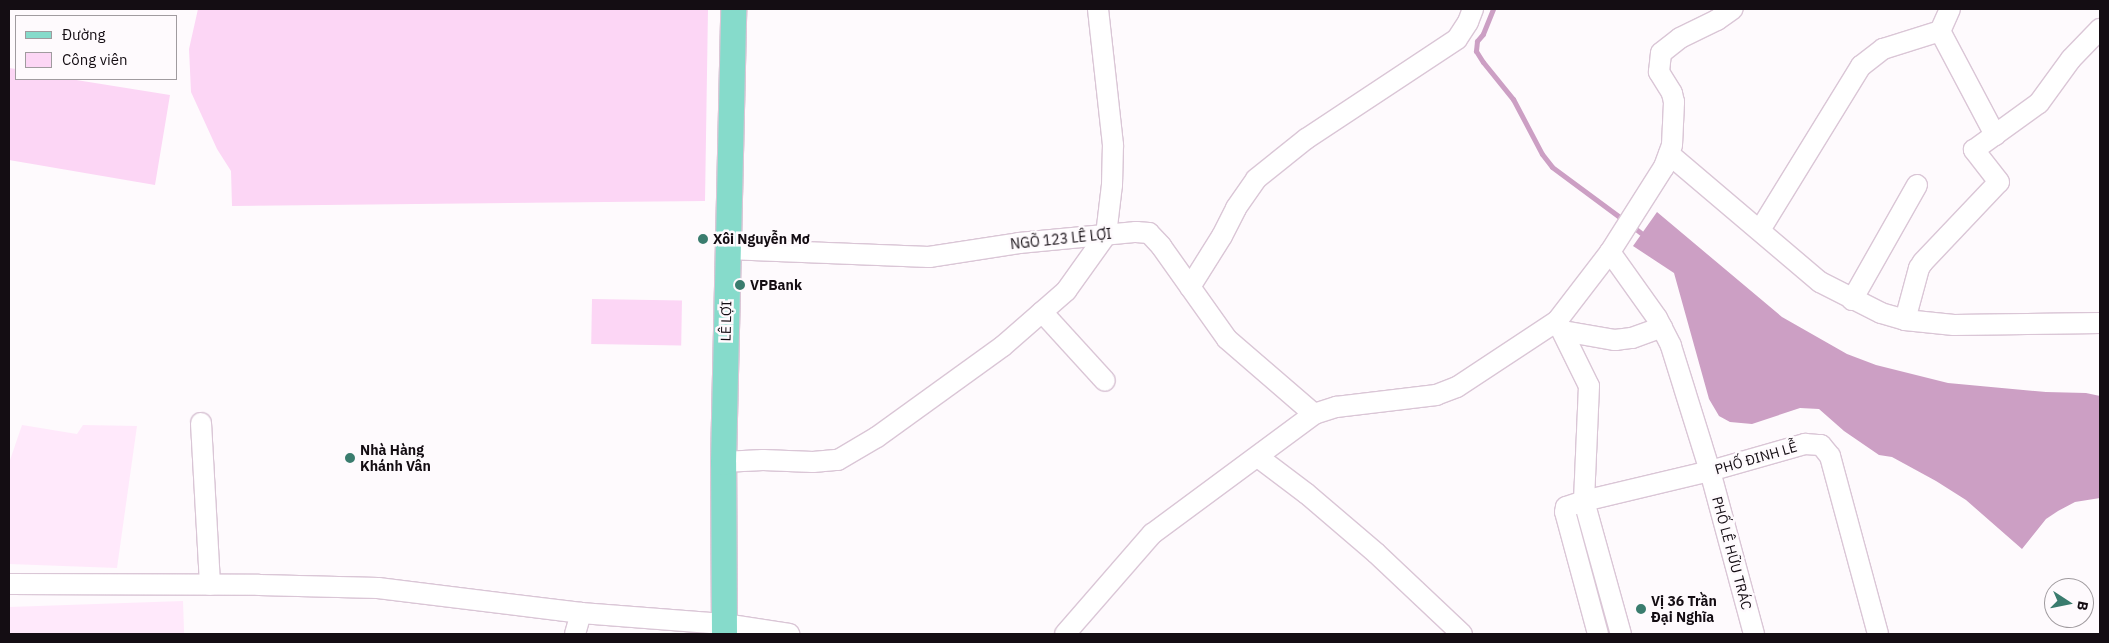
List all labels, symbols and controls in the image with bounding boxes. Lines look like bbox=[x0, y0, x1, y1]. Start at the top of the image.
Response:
legend bbox=[15, 15, 178, 80]
text: Đường bbox=[62, 25, 105, 44]
text: Công viên bbox=[62, 50, 128, 69]
street label: NGÕ 123 LÊ LỢI bbox=[1009, 225, 1113, 253]
place label: Xôi Nguyễn Mơ bbox=[713, 231, 810, 247]
marker: Xôi Nguyễn Mơ bbox=[697, 233, 709, 245]
place label: VPBank bbox=[750, 277, 802, 293]
marker: VPBank bbox=[734, 279, 746, 291]
street label: LÊ LỢI bbox=[717, 301, 735, 341]
street label: PHỐ ĐINH LỄ bbox=[1713, 438, 1799, 478]
place label: Nhà Hàng Khánh Vân bbox=[360, 442, 431, 474]
marker: Nhà Hàng Khánh Vân bbox=[344, 452, 356, 464]
street label: PHỐ LÊ HỮU TRÁC bbox=[1709, 494, 1755, 612]
north arrow bbox=[2044, 578, 2094, 628]
place label: Vị 36 Trần Đại Nghĩa bbox=[1651, 593, 1717, 626]
text: B bbox=[2073, 599, 2092, 612]
marker: Vị 36 Trần Đại Nghĩa bbox=[1635, 603, 1647, 615]

